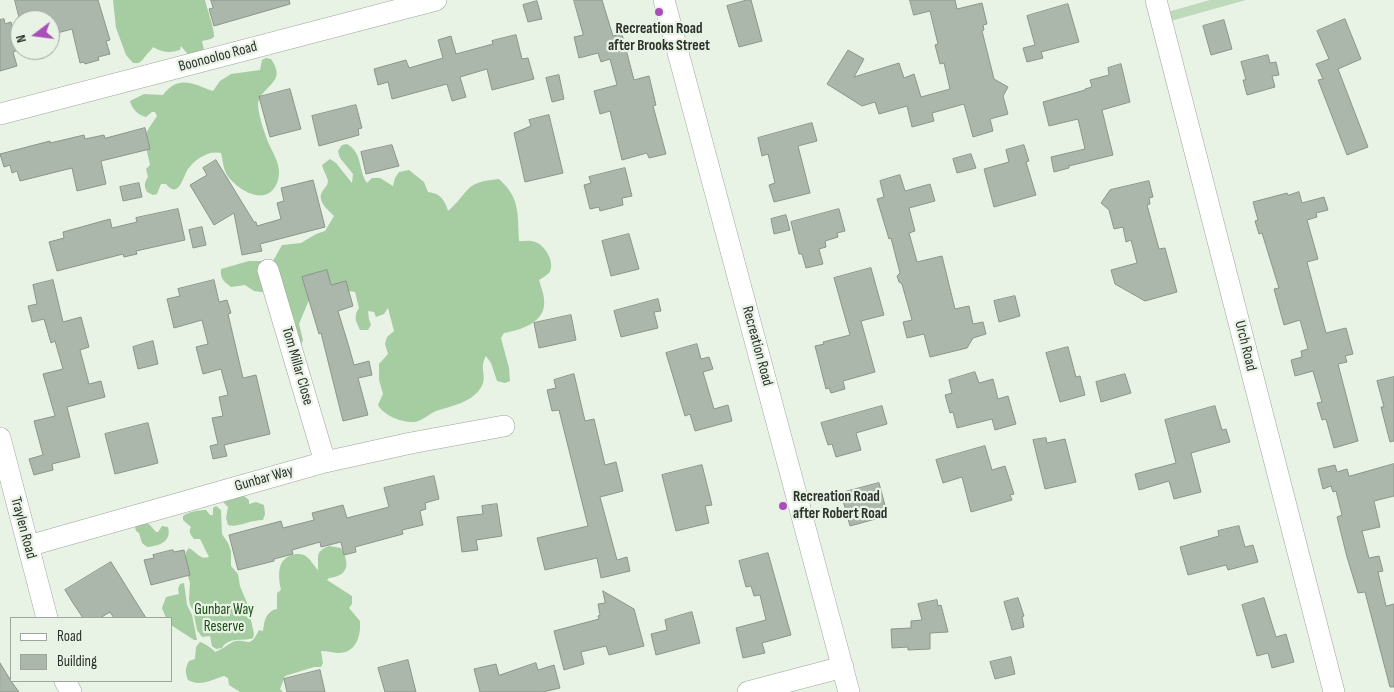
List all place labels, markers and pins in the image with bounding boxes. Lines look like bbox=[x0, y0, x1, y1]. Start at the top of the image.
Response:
marker: Recreation Road after Brooks Street bbox=[653, 6, 665, 18]
place label: Recreation Road after Brooks Street bbox=[608, 20, 710, 55]
place label: Recreation Road after Robert Road bbox=[793, 488, 887, 523]
marker: Recreation Road after Robert Road bbox=[777, 500, 789, 512]

